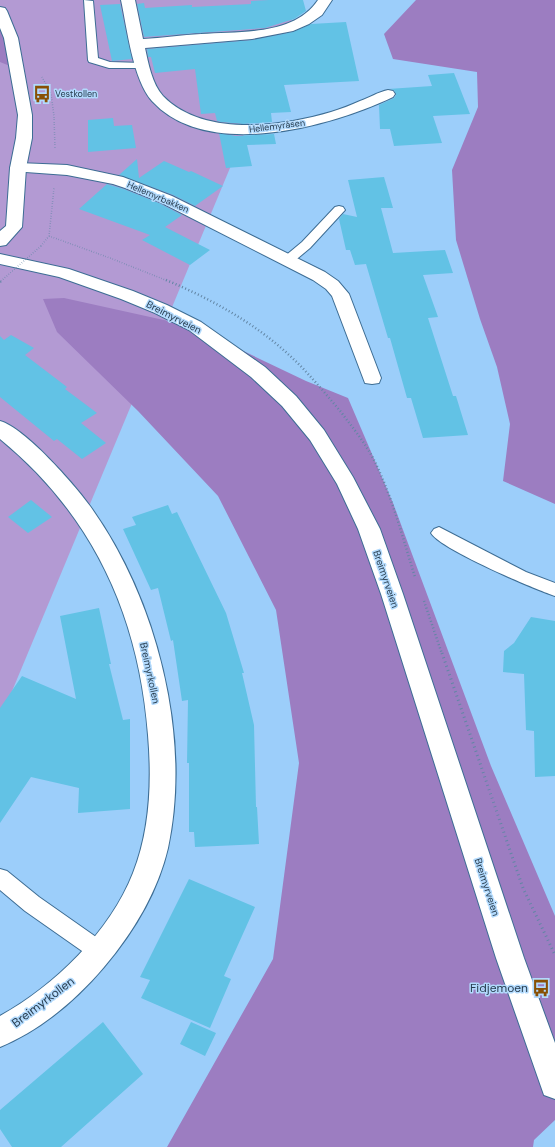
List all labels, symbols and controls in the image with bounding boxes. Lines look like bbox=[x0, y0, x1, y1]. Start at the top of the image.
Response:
bus stop icon: Vestkollen bbox=[32, 84, 52, 104]
place label: Vestkollen bbox=[55, 88, 97, 100]
street label: Hellemyråsen bbox=[248, 117, 306, 135]
street label: Hellemyrbakken bbox=[125, 179, 191, 215]
street label: Breimyrveien bbox=[144, 298, 204, 337]
street label: Breimyrveien bbox=[370, 548, 402, 610]
street label: Breimyrkollen bbox=[137, 641, 163, 705]
street label: Breimyrveien bbox=[472, 856, 503, 918]
street label: Breimyrkollen bbox=[8, 973, 78, 1031]
bus stop icon: Fidjemoen bbox=[531, 978, 551, 998]
place label: Fidjemoen bbox=[470, 980, 528, 996]

